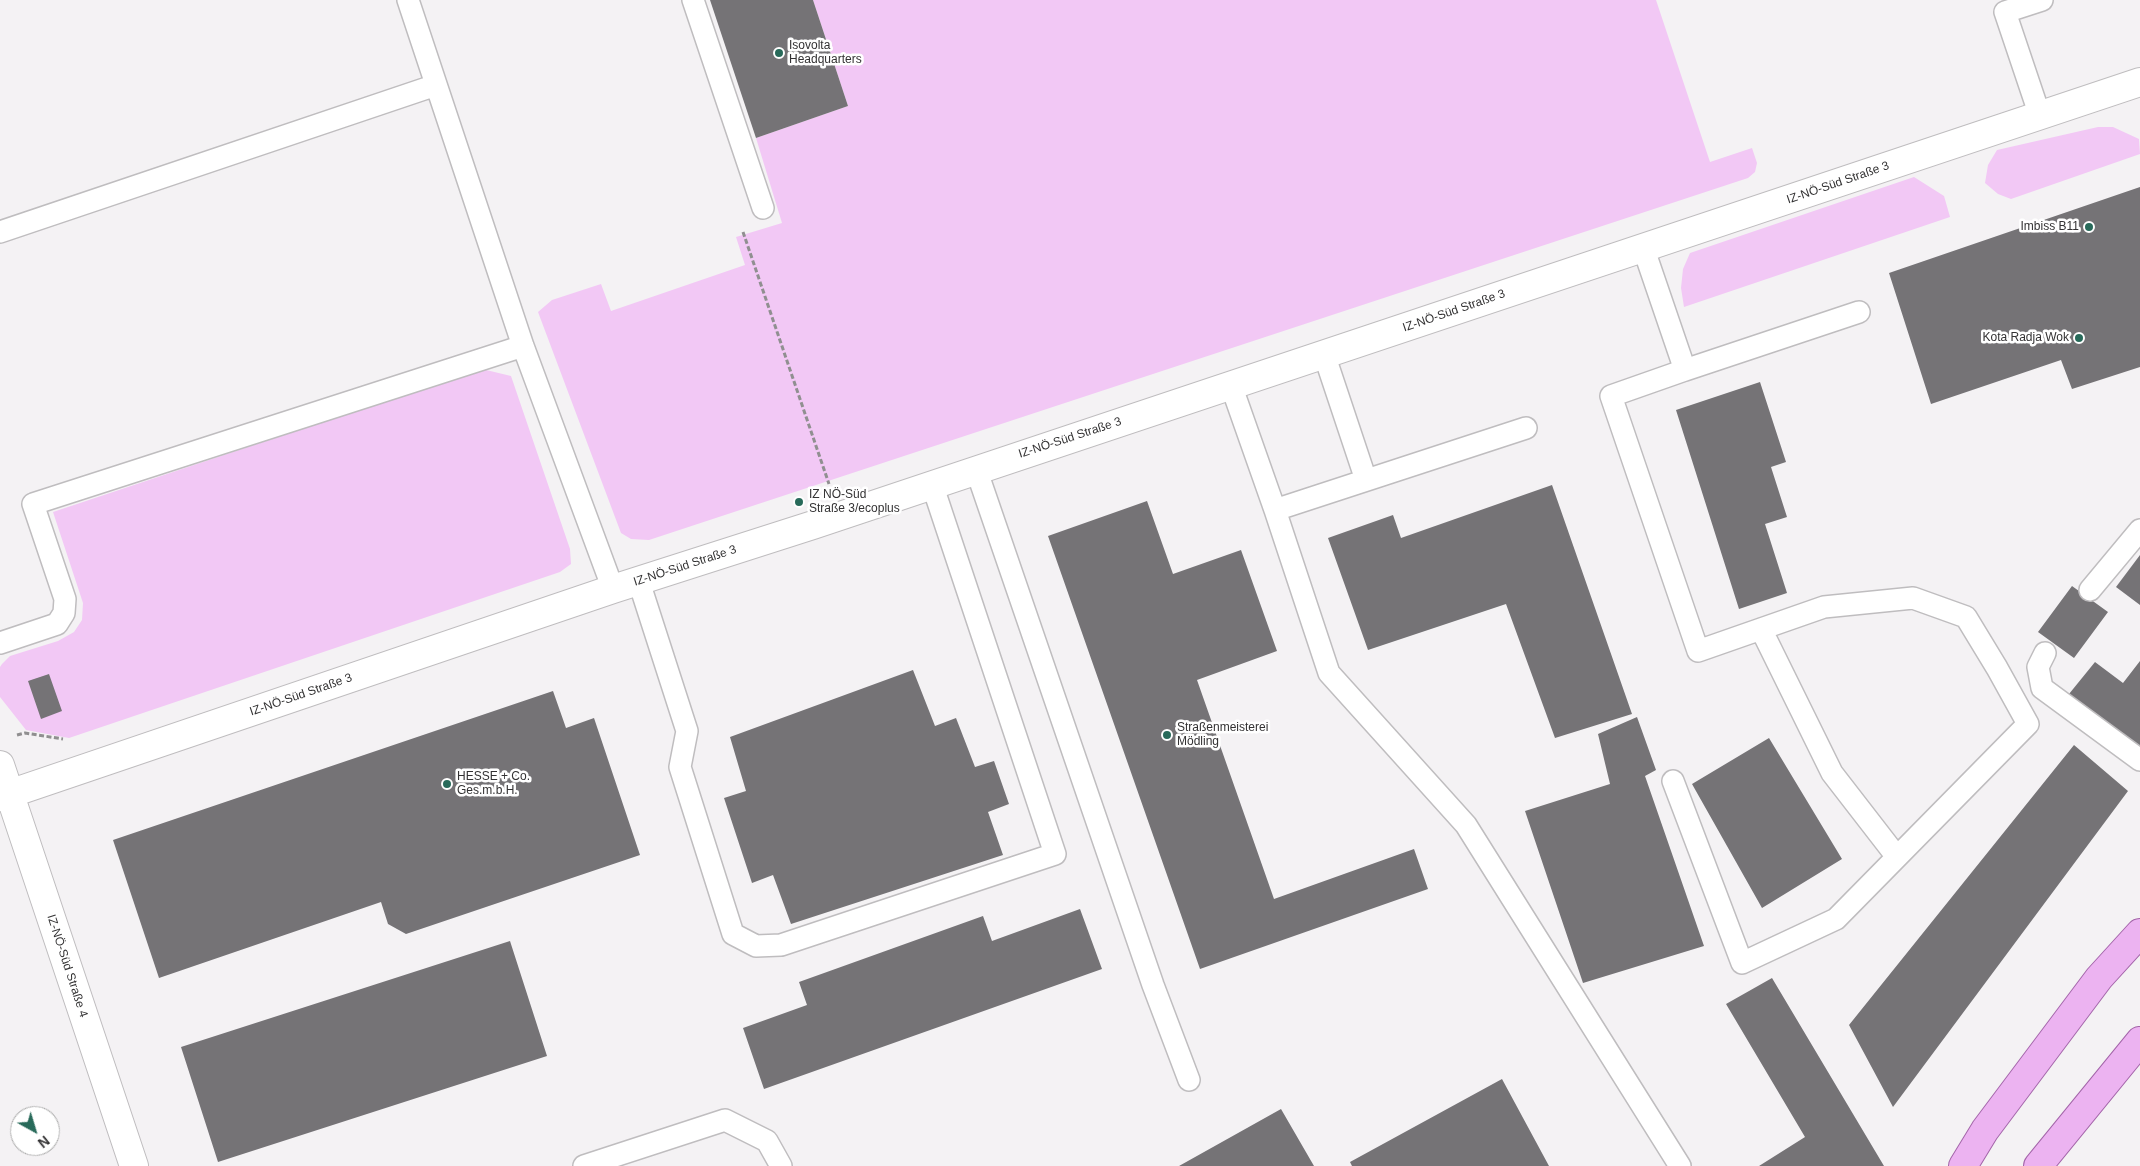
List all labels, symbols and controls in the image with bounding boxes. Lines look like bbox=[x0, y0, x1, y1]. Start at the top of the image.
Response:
place label: Isovolta Headquarters bbox=[789, 39, 862, 67]
marker: Isovolta Headquarters bbox=[773, 47, 785, 59]
street label: IZ-NÖ-Süd Straße 3 bbox=[1785, 159, 1891, 207]
place label: Imbiss B11 bbox=[2021, 220, 2079, 234]
marker: Imbiss B11 bbox=[2083, 221, 2095, 233]
street label: IZ-NÖ-Süd Straße 3 bbox=[1401, 287, 1507, 335]
place label: Kota Radja Wok bbox=[1983, 331, 2069, 345]
marker: Kota Radja Wok bbox=[2073, 332, 2085, 344]
street label: IZ-NÖ-Süd Straße 3 bbox=[1017, 415, 1123, 461]
place label: IZ NÖ-Süd Straße 3/ecoplus bbox=[809, 488, 900, 516]
marker: IZ NÖ-Süd Straße 3/ecoplus bbox=[793, 496, 805, 508]
street label: IZ-NÖ-Süd Straße 3 bbox=[632, 543, 738, 589]
street label: IZ-NÖ-Süd Straße 3 bbox=[248, 671, 354, 719]
place label: Straßenmeisterei Mödling bbox=[1177, 721, 1268, 749]
marker: Straßenmeisterei Mödling bbox=[1161, 729, 1173, 741]
place label: HESSE + Co. Ges.m.b.H. bbox=[457, 770, 530, 798]
marker: HESSE + Co. Ges.m.b.H. bbox=[441, 778, 453, 790]
street label: IZ-NÖ-Süd Straße 4 bbox=[44, 913, 90, 1019]
north arrow bbox=[10, 1106, 60, 1156]
text: N bbox=[35, 1132, 53, 1151]

